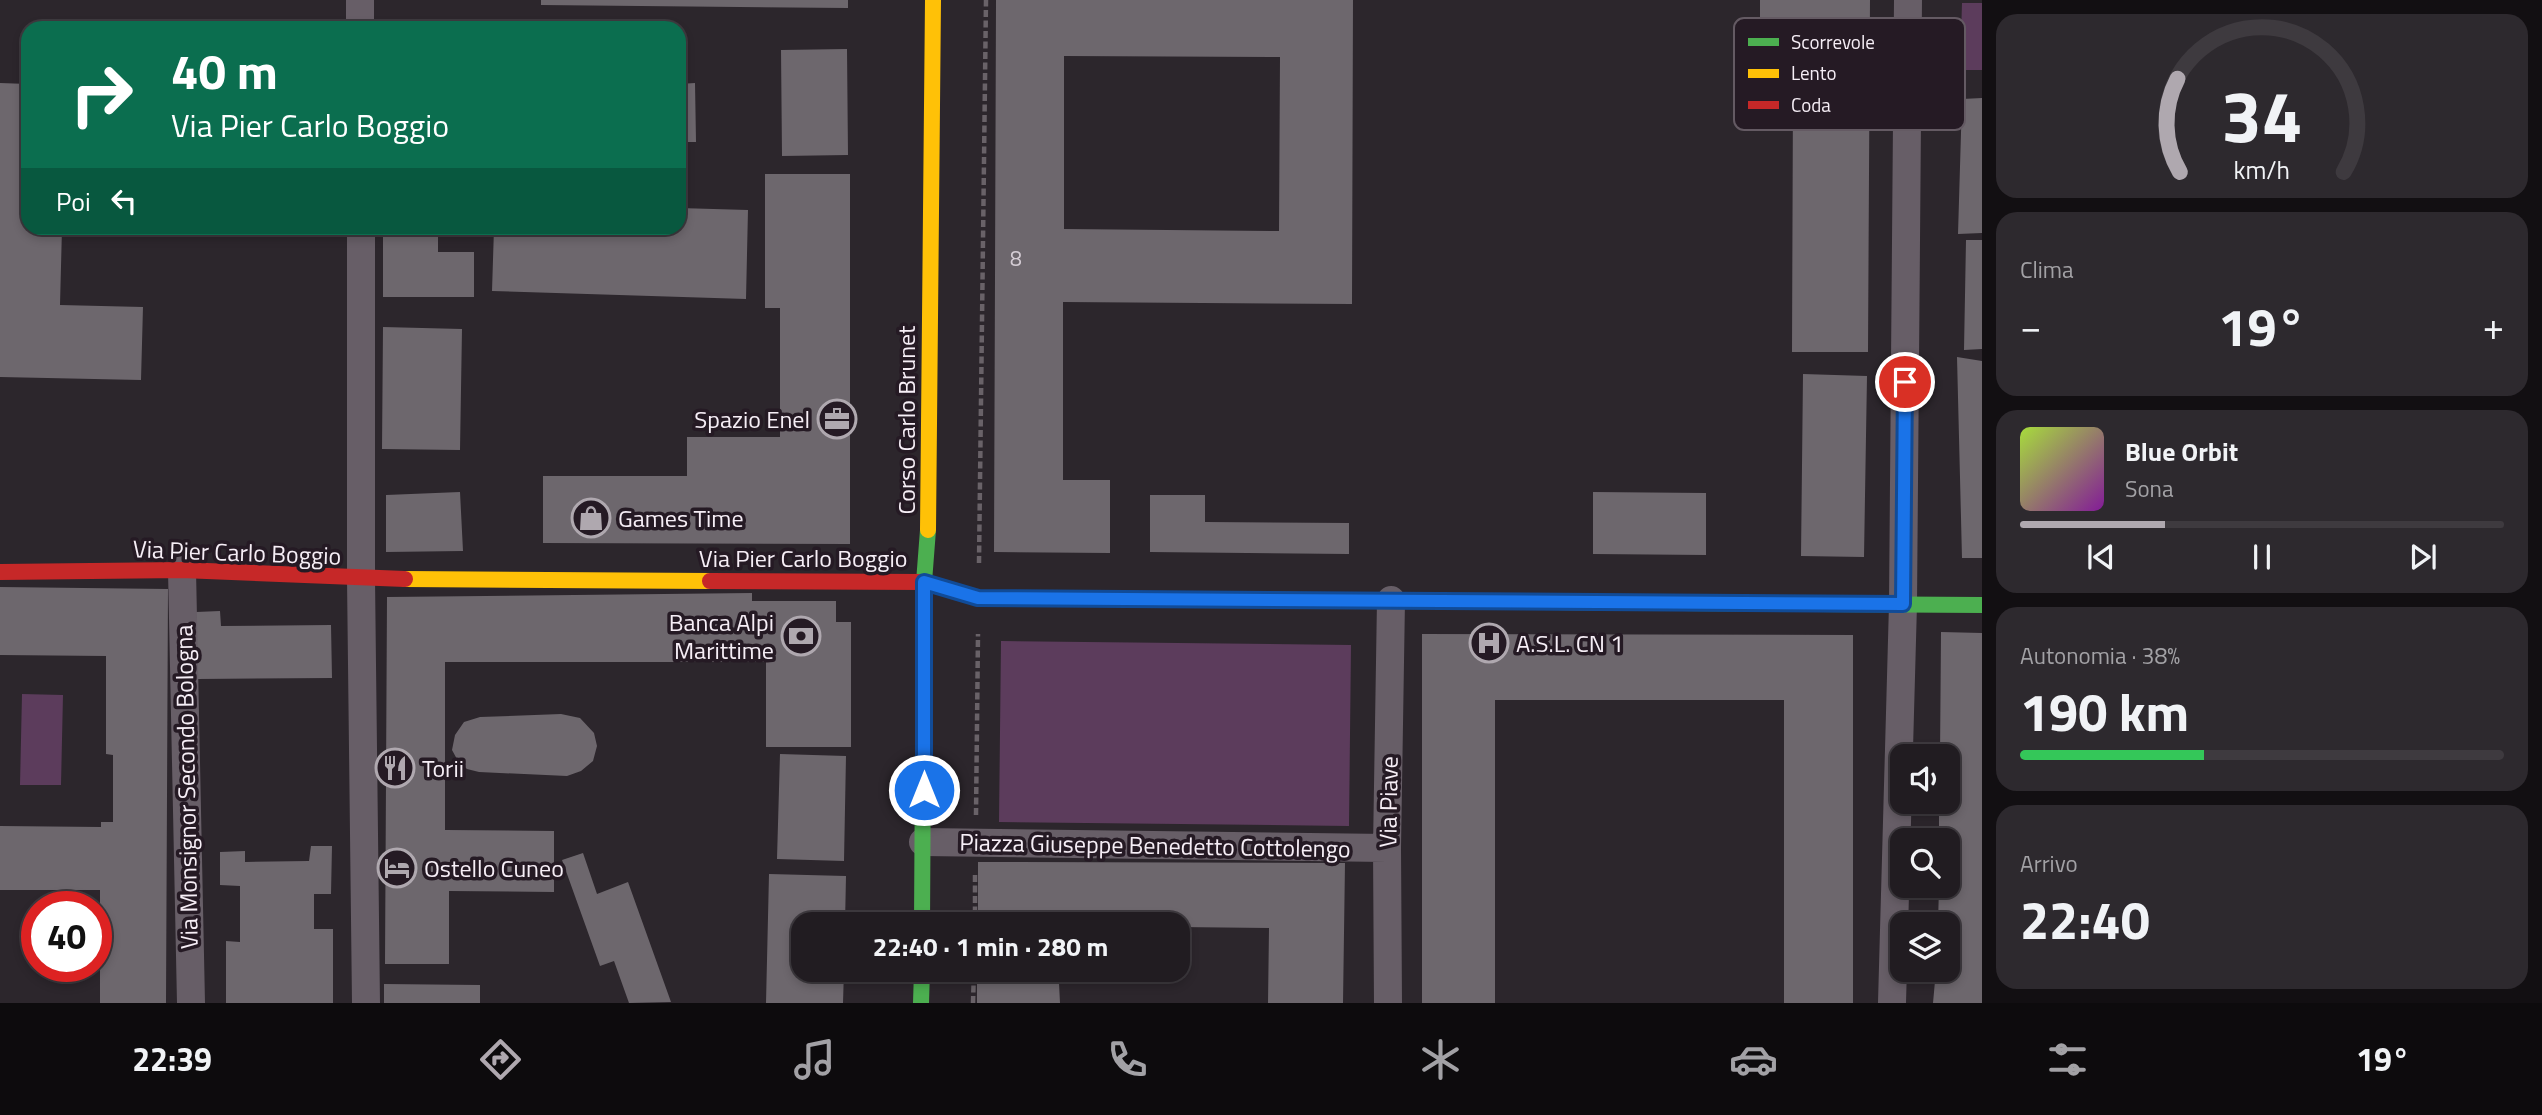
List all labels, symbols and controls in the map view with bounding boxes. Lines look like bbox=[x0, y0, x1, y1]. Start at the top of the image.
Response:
legend bbox=[1734, 18, 1965, 130]
text: Scorrevole bbox=[1791, 27, 1875, 56]
text: 40 m bbox=[171, 33, 278, 108]
icon: right bbox=[56, 49, 147, 140]
text: Lento bbox=[1791, 58, 1836, 87]
text: 34 bbox=[2221, 60, 2303, 170]
text: Coda bbox=[1791, 90, 1831, 119]
text: Via Pier Carlo Boggio bbox=[171, 101, 449, 149]
text: km/h bbox=[2234, 151, 2290, 189]
text: Poi bbox=[56, 182, 91, 221]
icon: left bbox=[105, 182, 143, 220]
house number: 8 bbox=[1010, 242, 1022, 274]
text: Clima bbox=[2020, 252, 2074, 287]
text: 19° bbox=[2218, 287, 2306, 366]
text: − bbox=[2020, 297, 2041, 355]
text: + bbox=[2483, 297, 2504, 355]
street label: Corso Carlo Brunet bbox=[888, 325, 924, 514]
pin bbox=[1875, 352, 1935, 412]
icon: arrive bbox=[1886, 363, 1924, 401]
office icon: Spazio Enel bbox=[816, 398, 858, 440]
place label: Spazio Enel bbox=[694, 401, 810, 437]
text: Blue Orbit bbox=[2125, 432, 2238, 471]
text: Sona bbox=[2125, 471, 2173, 506]
shop icon: Games Time bbox=[570, 497, 612, 539]
place label: Games Time bbox=[618, 500, 744, 536]
street label: Via Pier Carlo Boggio bbox=[132, 530, 342, 574]
icon: previous bbox=[2082, 538, 2120, 576]
icon: pause bbox=[2243, 538, 2281, 576]
icon: next bbox=[2404, 538, 2442, 576]
street label: Via Pier Carlo Boggio bbox=[699, 540, 907, 576]
place label: Banca Alpi Marittime bbox=[669, 604, 774, 668]
bank icon: Banca Alpi Marittime bbox=[780, 615, 822, 657]
hospital icon: A.S.L. CN 1 bbox=[1468, 622, 1510, 664]
street label: Via Monsignor Secondo Bologna bbox=[165, 624, 207, 950]
place label: A.S.L. CN 1 bbox=[1516, 625, 1624, 661]
text: Autonomia · 38% bbox=[2020, 638, 2180, 673]
text: 190 km bbox=[2020, 672, 2189, 751]
map controls bbox=[1890, 744, 1960, 982]
button: sound bbox=[1890, 744, 1960, 814]
restaurant icon: Torii bbox=[374, 747, 416, 789]
place label: Torii bbox=[422, 750, 464, 786]
position arrow bbox=[887, 753, 961, 827]
street label: Via Piave bbox=[1369, 756, 1407, 848]
street label: Piazza Giuseppe Benedetto Cottolengo bbox=[959, 824, 1351, 866]
button: search bbox=[1890, 828, 1960, 898]
text: Arrivo bbox=[2020, 846, 2078, 881]
hotel icon: Ostello Cuneo bbox=[376, 847, 418, 889]
place label: Ostello Cuneo bbox=[424, 850, 564, 886]
text: 22:40 bbox=[2020, 880, 2150, 959]
speed limit sign: 40 bbox=[21, 891, 112, 982]
button: layers bbox=[1890, 912, 1960, 982]
text: 22:40 · 1 min · 280 m bbox=[873, 927, 1108, 966]
text: 22:39 bbox=[132, 1035, 212, 1083]
icon: directions bbox=[476, 1035, 525, 1084]
icon: music bbox=[790, 1035, 839, 1084]
icon: phone bbox=[1103, 1035, 1152, 1084]
icon: climate bbox=[1416, 1035, 1465, 1084]
icon: car bbox=[1729, 1035, 1778, 1084]
icon: filters bbox=[2043, 1035, 2092, 1084]
text: 19° bbox=[2356, 1035, 2410, 1083]

